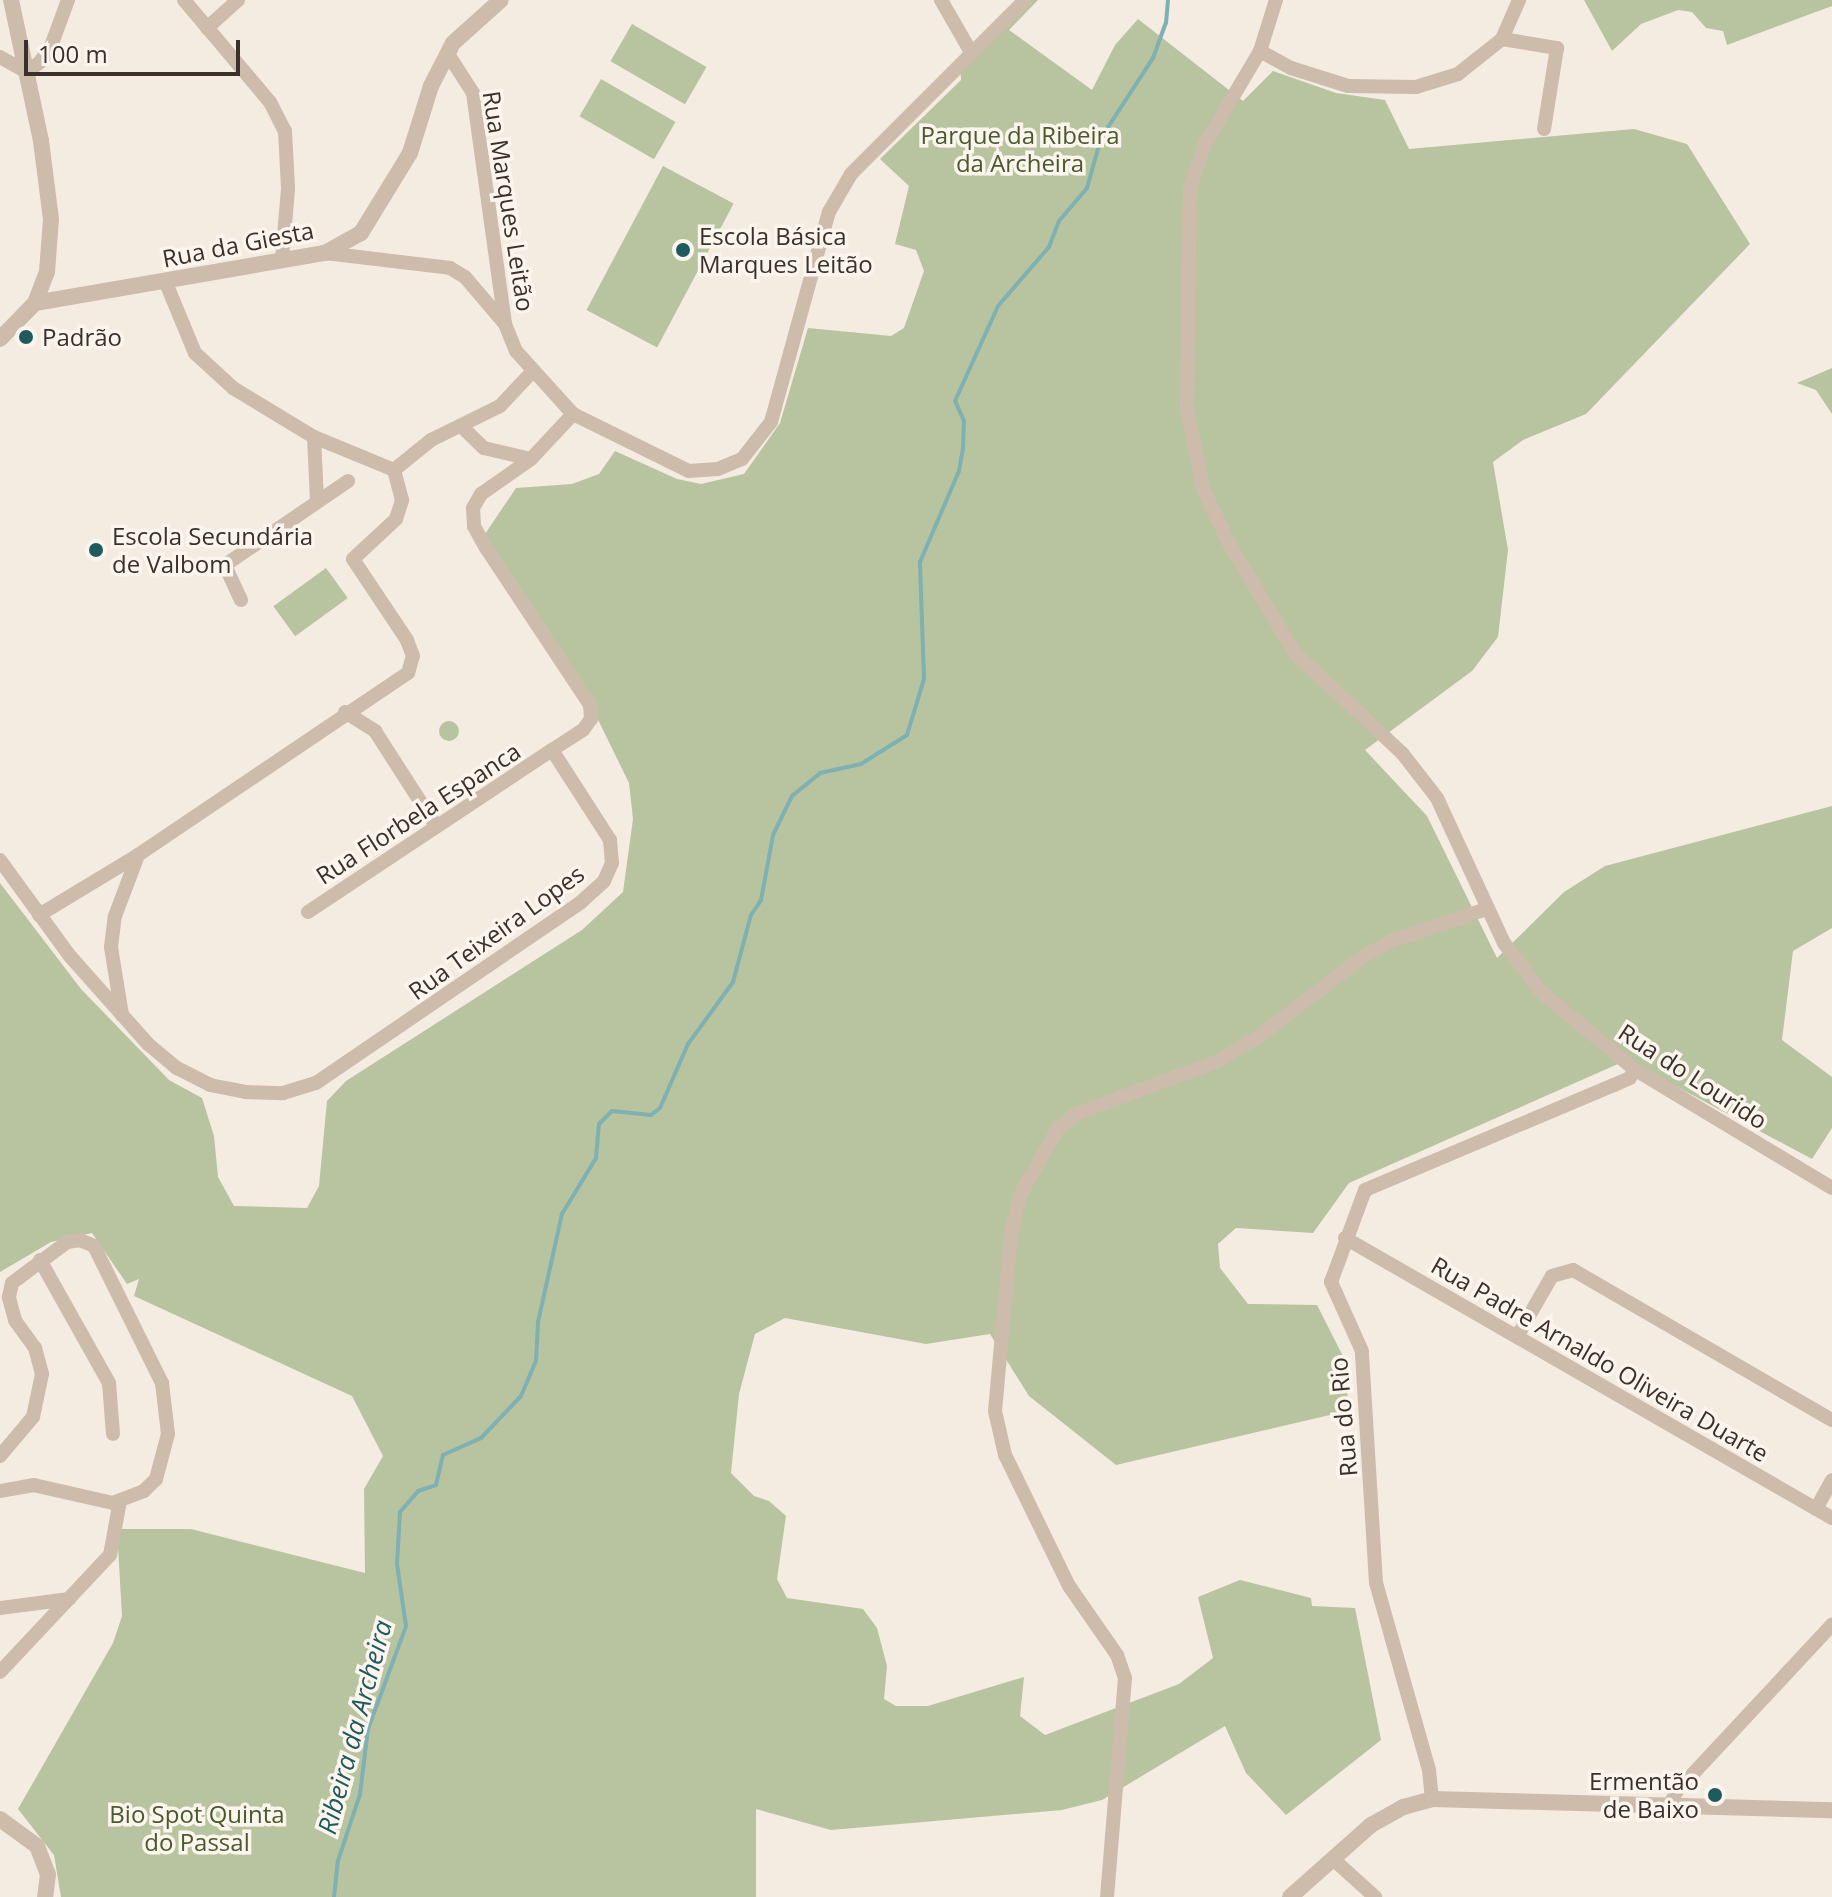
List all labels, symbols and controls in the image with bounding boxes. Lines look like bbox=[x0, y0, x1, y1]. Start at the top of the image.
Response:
scale bar bbox=[28, 24, 244, 74]
text: 100 m bbox=[38, 37, 108, 70]
street label: Rua Marques Leitão bbox=[477, 89, 541, 313]
park label: Parque da Ribeira da Archeira bbox=[920, 121, 1120, 177]
street label: Rua da Giesta bbox=[160, 215, 316, 273]
place label: Escola Básica Marques Leitão bbox=[699, 222, 873, 278]
marker: Escola Básica Marques Leitão bbox=[674, 241, 692, 259]
place label: Padrão bbox=[42, 323, 122, 351]
marker: Padrão bbox=[17, 328, 35, 346]
place label: Escola Secundária de Valbom bbox=[112, 522, 313, 578]
marker: Escola Secundária de Valbom bbox=[87, 541, 105, 559]
street label: Rua Florbela Espanca bbox=[310, 736, 526, 890]
street label: Rua Teixeira Lopes bbox=[403, 859, 589, 1005]
street label: Rua do Lourido bbox=[1613, 1017, 1773, 1135]
street label: Rua Padre Arnaldo Oliveira Duarte bbox=[1426, 1250, 1774, 1468]
street label: Rua do Rio bbox=[1323, 1356, 1363, 1478]
water label: Ribeira da Archeira bbox=[311, 1617, 399, 1837]
place label: Ermentão de Baixo bbox=[1589, 1767, 1699, 1823]
marker: Ermentão de Baixo bbox=[1706, 1786, 1724, 1804]
park label: Bio Spot Quinta do Passal bbox=[109, 1800, 285, 1856]

